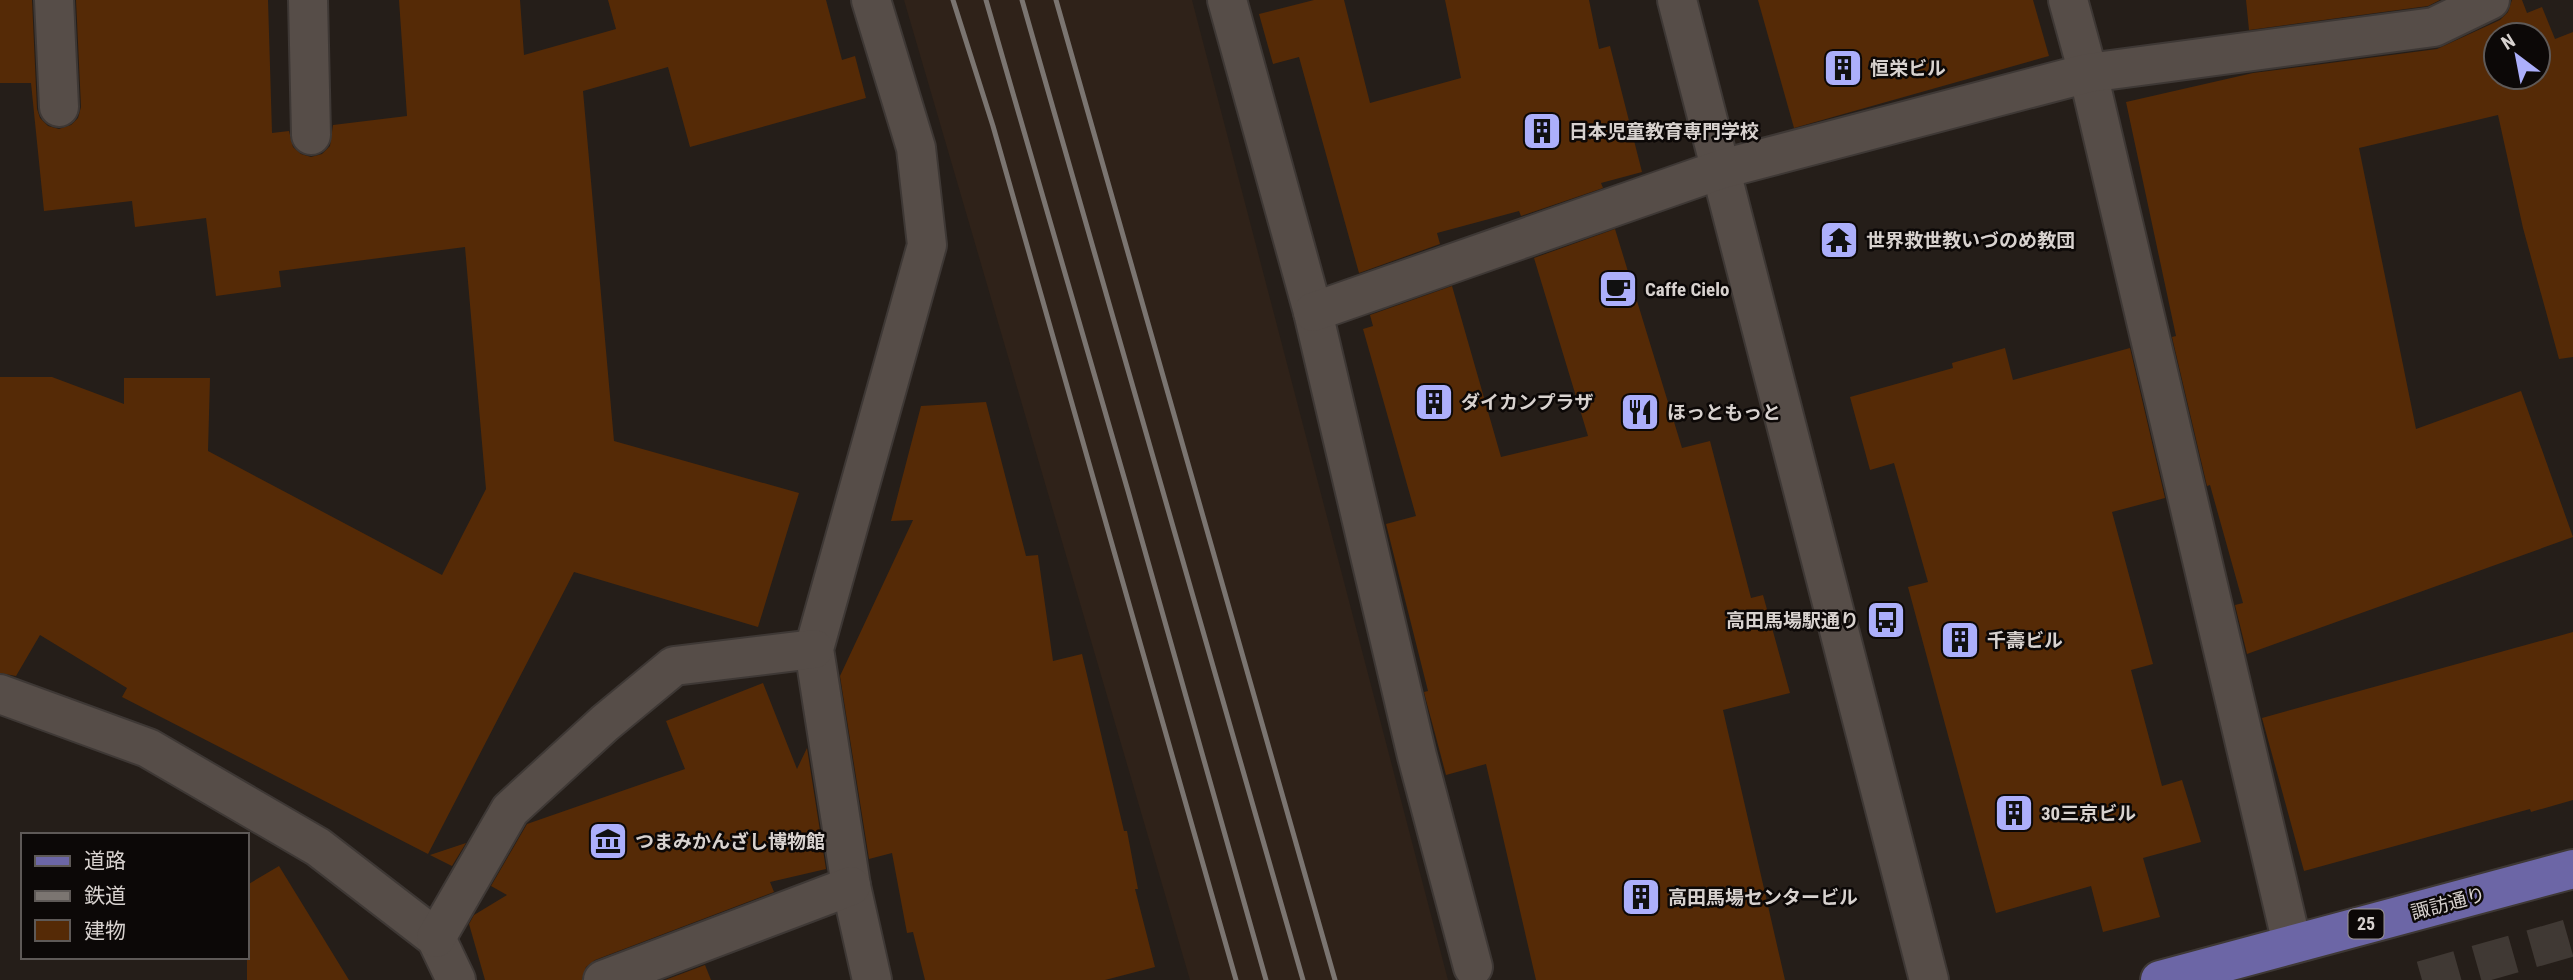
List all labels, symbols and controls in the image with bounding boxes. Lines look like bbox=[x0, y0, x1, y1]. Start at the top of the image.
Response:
north arrow bbox=[2482, 21, 2552, 91]
text: N bbox=[2497, 29, 2519, 55]
building icon: 恒栄ビル bbox=[1822, 47, 1864, 89]
place label: 恒栄ビル bbox=[1870, 57, 1946, 80]
building icon: 日本児童教育専門学校 bbox=[1521, 110, 1563, 152]
place label: 日本児童教育専門学校 bbox=[1569, 120, 1759, 143]
temple icon: 世界救世教いづのめ教団 bbox=[1818, 219, 1860, 261]
place label: 世界救世教いづのめ教団 bbox=[1866, 229, 2075, 252]
cafe icon: Caffe Cielo bbox=[1597, 268, 1639, 310]
place label: Caffe Cielo bbox=[1645, 278, 1729, 301]
building icon: ダイカンプラザ bbox=[1413, 381, 1455, 423]
place label: ダイカンプラザ bbox=[1461, 391, 1593, 414]
restaurant icon: ほっともっと bbox=[1619, 391, 1661, 433]
place label: ほっともっと bbox=[1667, 401, 1781, 424]
bus stop icon: 高田馬場駅通り bbox=[1865, 599, 1907, 641]
place label: 高田馬場駅通り bbox=[1726, 609, 1859, 632]
building icon: 千壽ビル bbox=[1939, 619, 1981, 661]
place label: 千壽ビル bbox=[1987, 629, 2063, 652]
building icon: 30三京ビル bbox=[1993, 792, 2035, 834]
place label: 30三京ビル bbox=[2041, 802, 2136, 825]
museum icon: つまみかんざし博物館 bbox=[587, 820, 629, 862]
place label: つまみかんざし博物館 bbox=[635, 830, 825, 853]
legend bbox=[21, 833, 248, 959]
text: 道路 bbox=[84, 849, 126, 873]
building icon: 高田馬場センタービル bbox=[1620, 876, 1662, 918]
street label: 諏訪通り bbox=[2408, 883, 2488, 924]
text: 鉄道 bbox=[84, 884, 126, 908]
place label: 高田馬場センタービル bbox=[1668, 886, 1858, 909]
road number: 25 bbox=[2348, 909, 2384, 939]
text: 建物 bbox=[84, 919, 126, 943]

